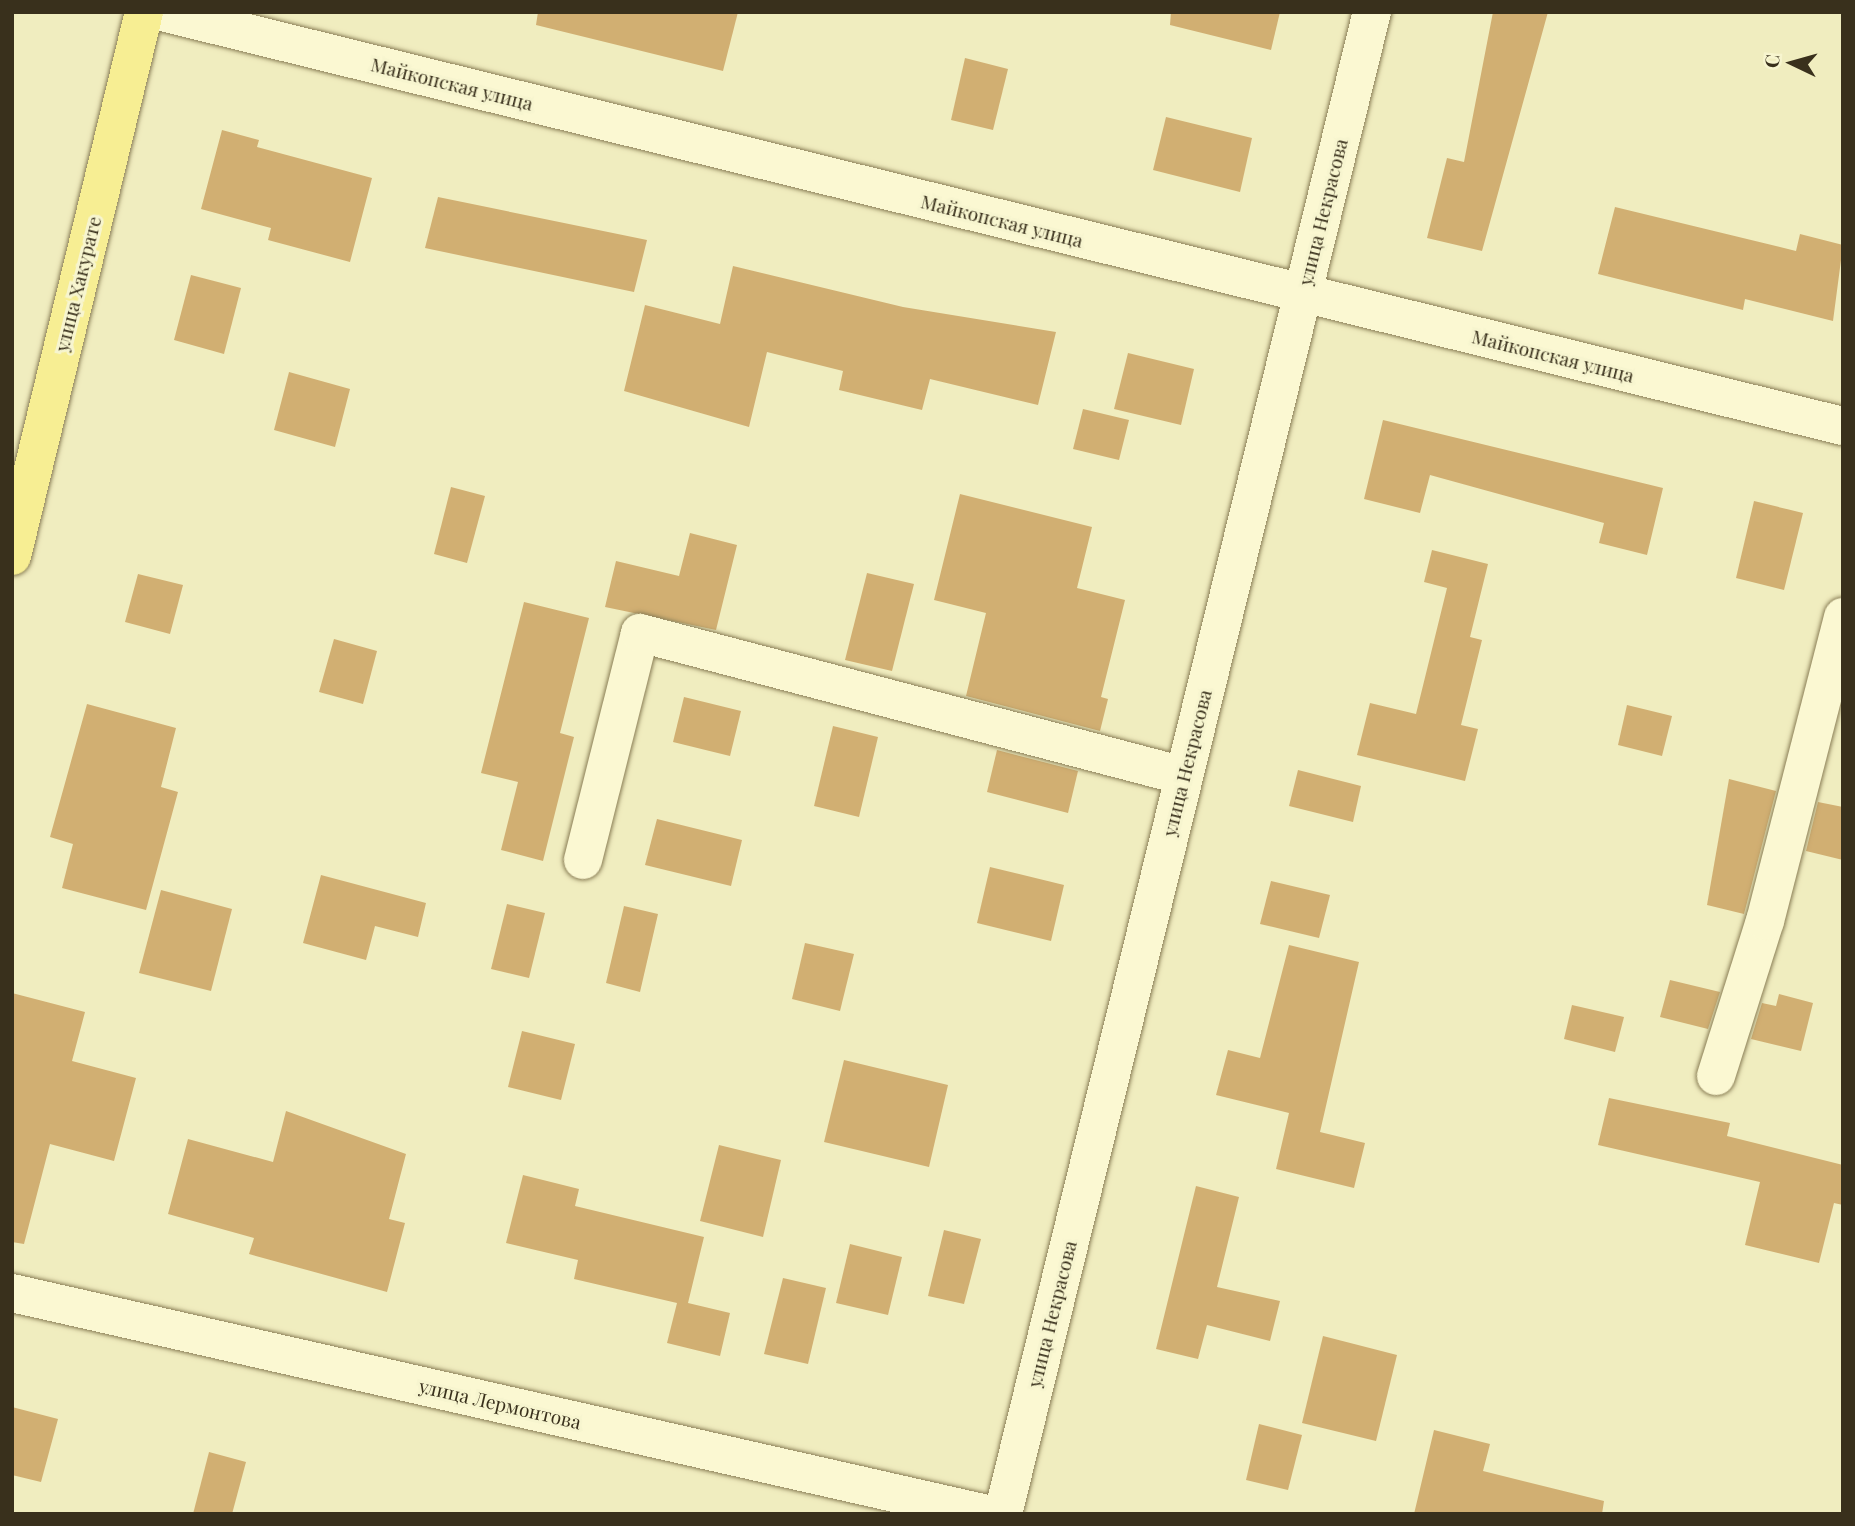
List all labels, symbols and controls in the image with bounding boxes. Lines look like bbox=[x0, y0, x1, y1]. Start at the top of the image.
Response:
north arrow bbox=[1757, 28, 1827, 98]
street label: Майкопская улица bbox=[369, 53, 535, 115]
text: С bbox=[1758, 53, 1785, 69]
street label: улица Некрасова bbox=[1294, 136, 1352, 288]
street label: Майкопская улица bbox=[919, 190, 1085, 252]
street label: улица Хакурате bbox=[50, 214, 106, 354]
street label: Майкопская улица bbox=[1470, 325, 1636, 387]
street label: улица Некрасова bbox=[1158, 687, 1216, 839]
street label: улица Некрасова bbox=[1023, 1238, 1081, 1390]
street label: улица Лермонтова bbox=[417, 1374, 583, 1434]

